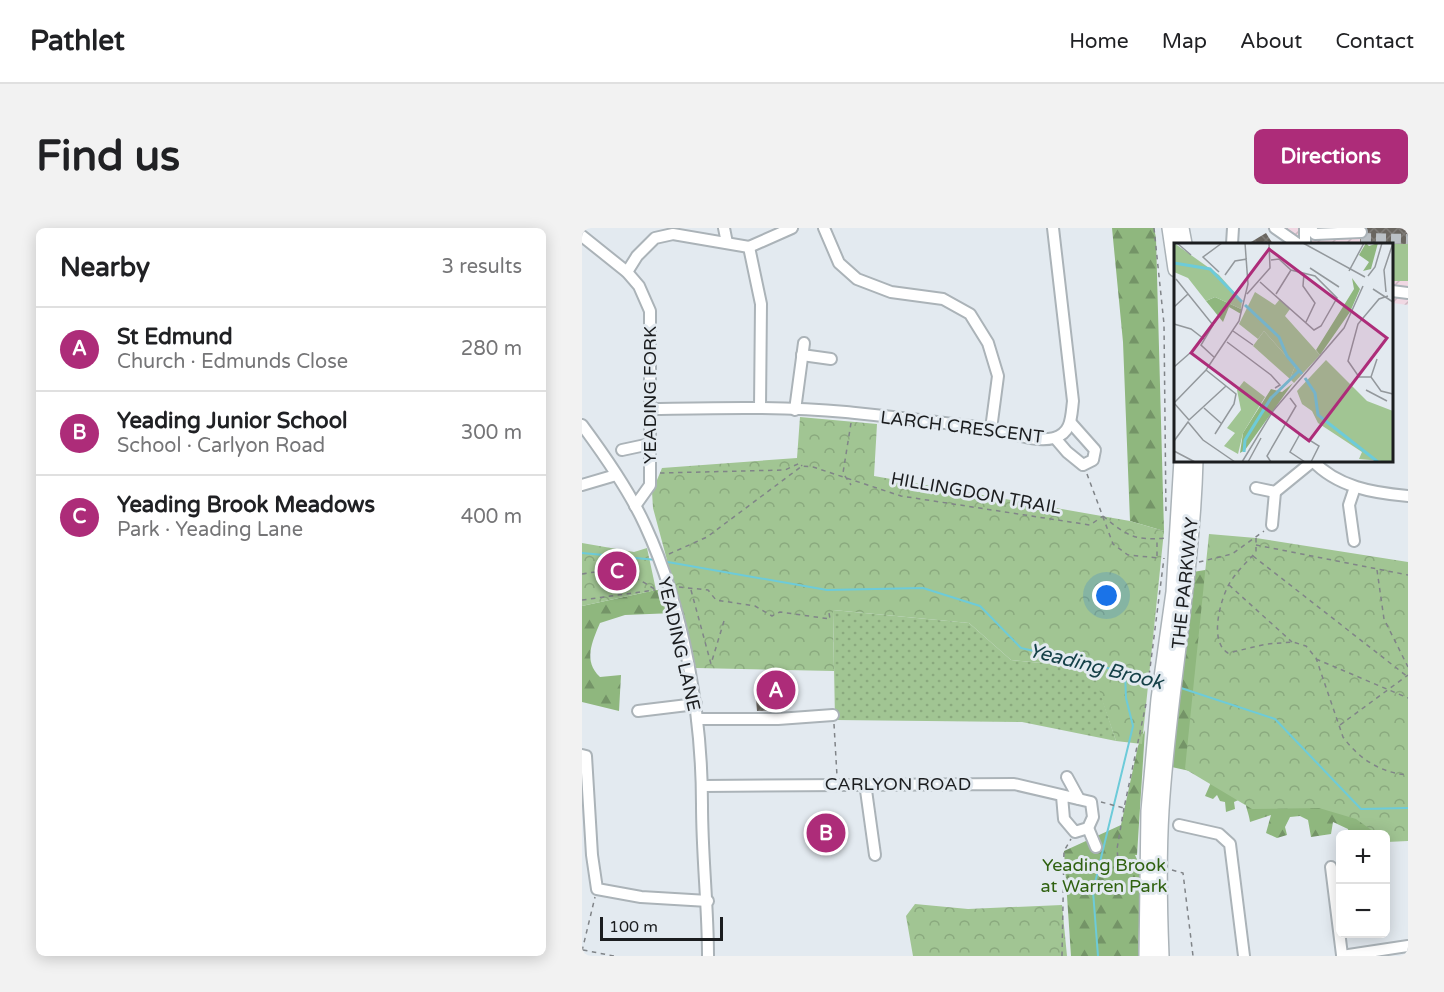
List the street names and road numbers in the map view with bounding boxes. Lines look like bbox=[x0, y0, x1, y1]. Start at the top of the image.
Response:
street label: YEADING FORK bbox=[639, 326, 661, 464]
street label: LARCH CRESCENT bbox=[879, 406, 1045, 448]
street label: HILLINGDON TRAIL bbox=[889, 467, 1064, 519]
street label: THE PARKWAY bbox=[1167, 516, 1203, 650]
street label: YEADING LANE bbox=[653, 575, 705, 713]
street label: CARLYON ROAD bbox=[825, 773, 971, 795]

